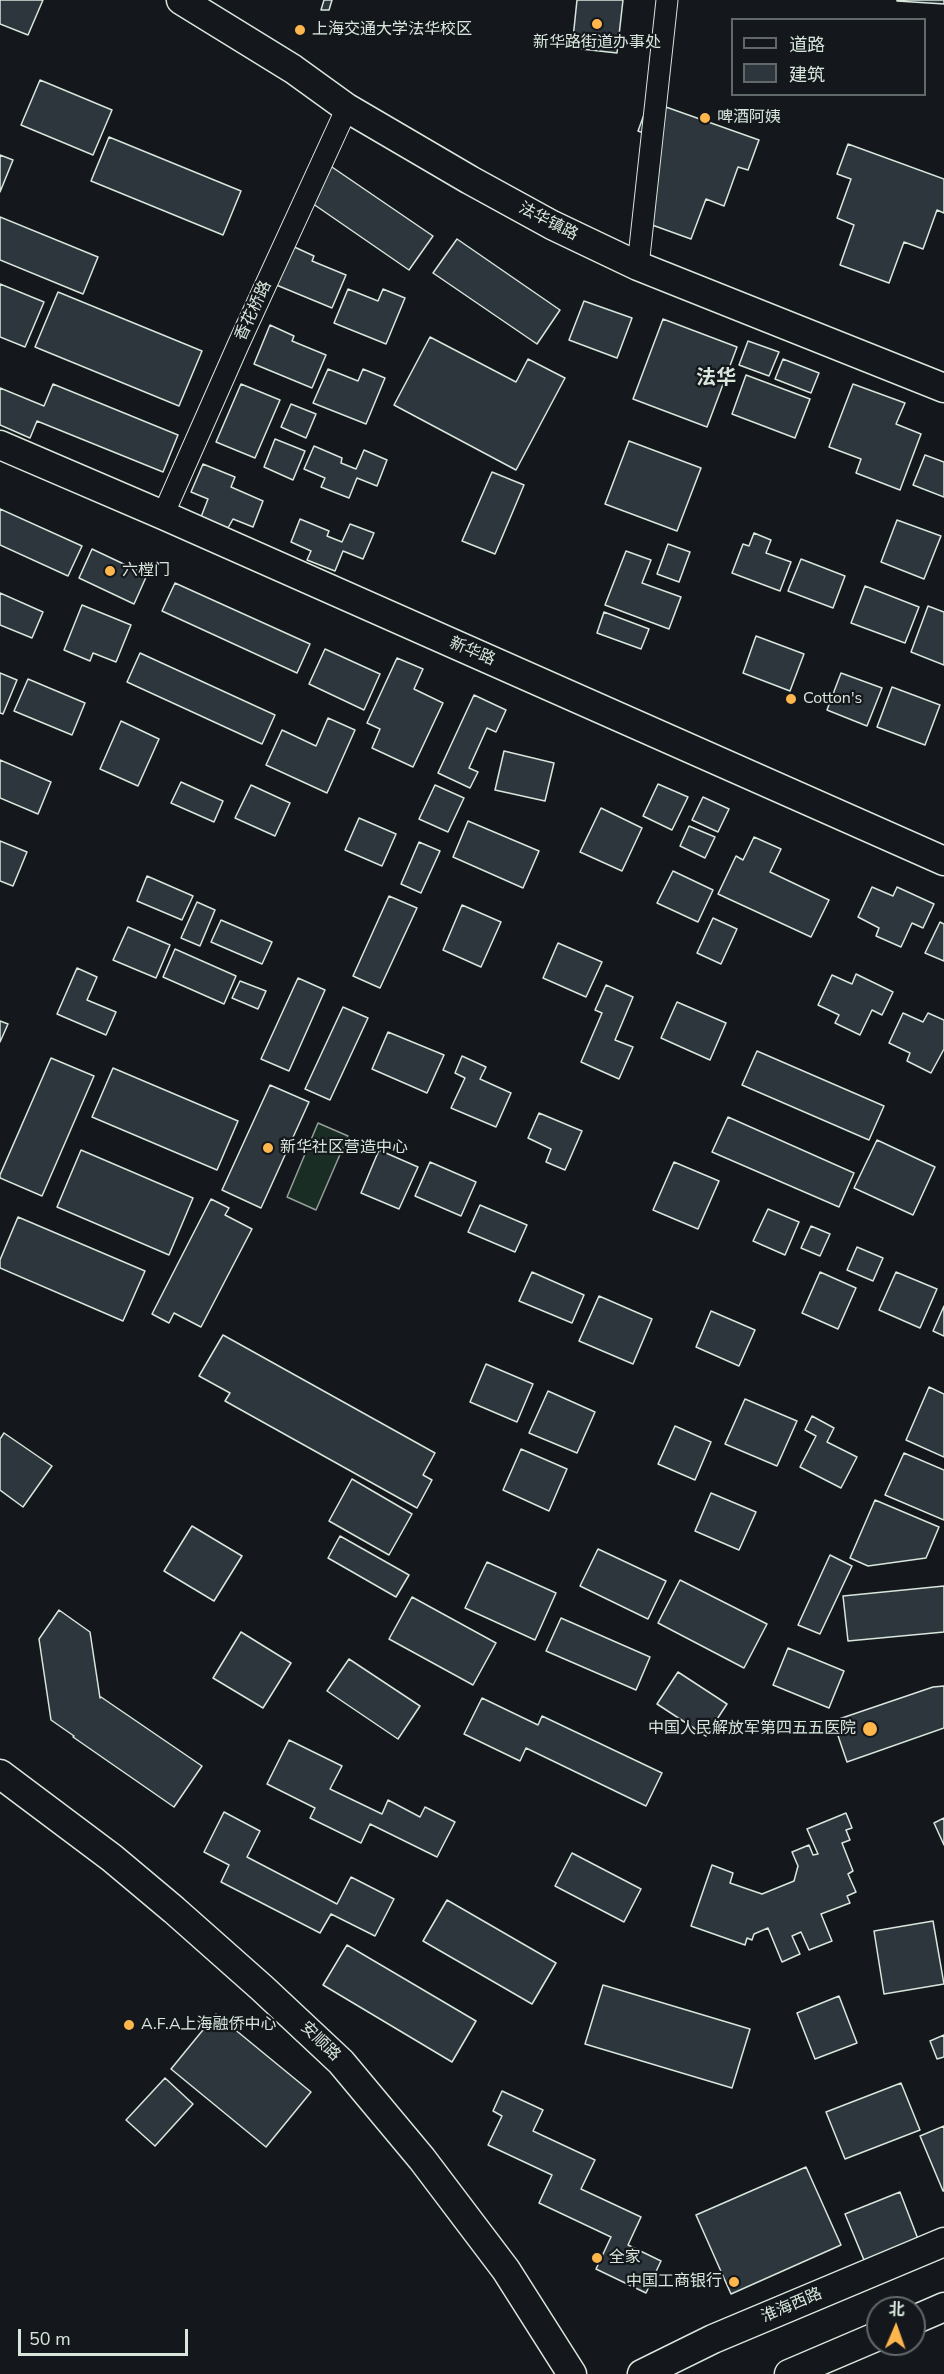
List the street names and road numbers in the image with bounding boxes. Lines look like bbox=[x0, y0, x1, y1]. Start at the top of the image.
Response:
street label: 法华镇路 bbox=[515, 199, 581, 245]
street label: 香花桥路 bbox=[232, 278, 276, 344]
street label: 新华路 bbox=[446, 634, 498, 670]
street label: 安顺路 bbox=[296, 2018, 344, 2066]
street label: 淮海西路 bbox=[759, 2285, 825, 2327]

